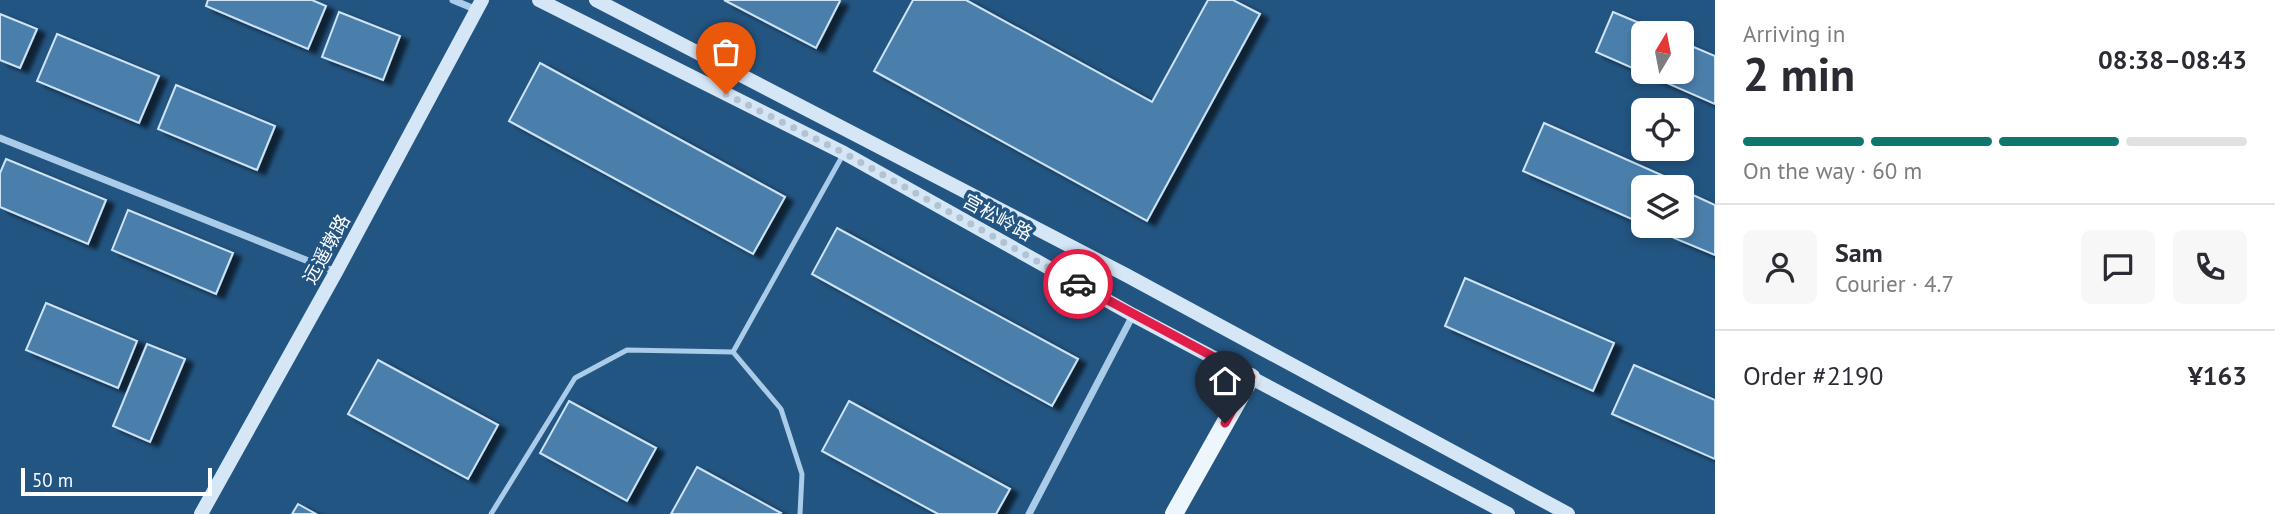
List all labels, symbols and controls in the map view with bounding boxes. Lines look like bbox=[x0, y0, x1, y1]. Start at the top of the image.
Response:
text: Arriving in bbox=[1743, 19, 1845, 48]
north arrow bbox=[1631, 21, 1694, 84]
map controls bbox=[1631, 21, 1694, 238]
pin bbox=[696, 22, 756, 94]
icon: bag bbox=[707, 33, 745, 71]
text: 08:38–08:43 bbox=[2098, 43, 2247, 76]
text: 2 min bbox=[1743, 44, 1855, 104]
button: locate bbox=[1631, 98, 1694, 161]
text: On the way · 60 m bbox=[1743, 156, 1922, 185]
button: layers bbox=[1631, 175, 1694, 238]
street label: 宫松岭路 bbox=[959, 188, 1037, 246]
street label: 远遥墩路 bbox=[297, 210, 355, 288]
button: person bbox=[1743, 230, 1817, 304]
button: chat bbox=[2081, 230, 2155, 304]
button: phone bbox=[2173, 230, 2247, 304]
text: Sam bbox=[1835, 236, 1883, 269]
courier bbox=[1043, 249, 1113, 319]
icon: car bbox=[1059, 265, 1097, 303]
text: Courier · 4.7 bbox=[1835, 269, 1954, 298]
pin bbox=[1195, 351, 1255, 423]
text: Order #2190 bbox=[1743, 359, 1883, 392]
text: ¥163 bbox=[2188, 359, 2247, 392]
icon: home bbox=[1206, 362, 1244, 400]
scale bar bbox=[21, 465, 212, 497]
text: 50 m bbox=[32, 468, 73, 492]

